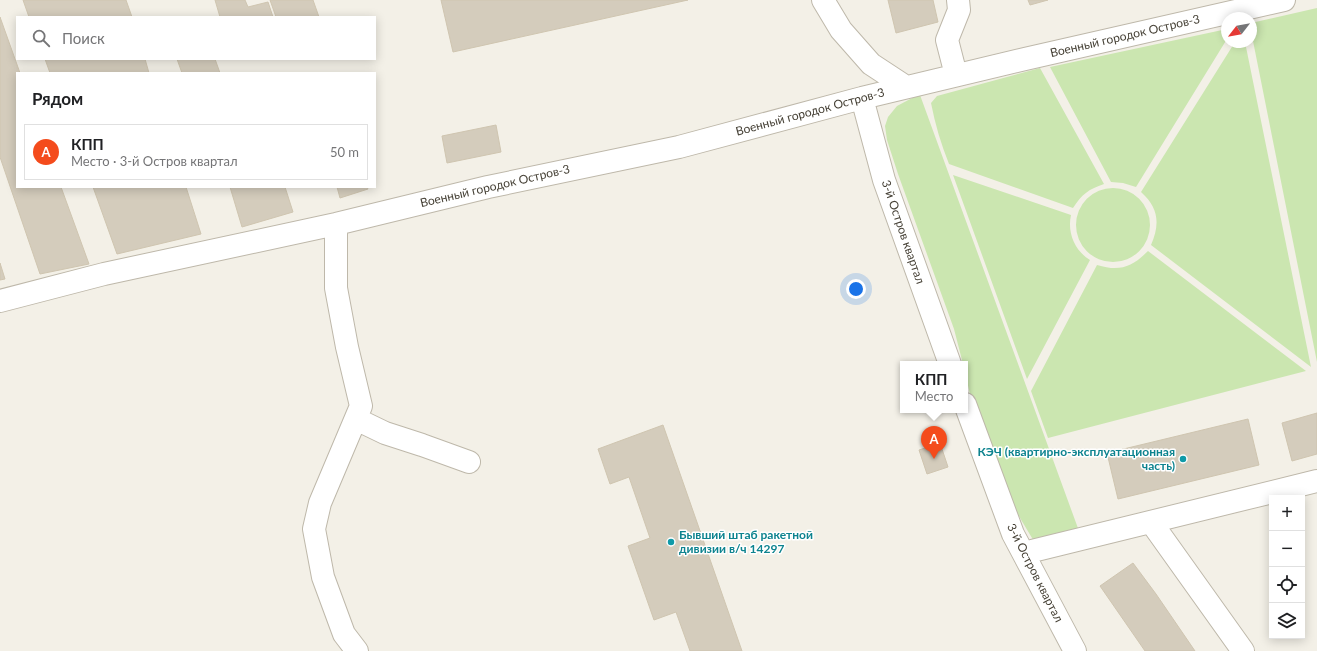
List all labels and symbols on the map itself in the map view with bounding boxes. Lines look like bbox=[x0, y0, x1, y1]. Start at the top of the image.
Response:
street label: Военный городок Остров-3 bbox=[1048, 11, 1201, 60]
north arrow bbox=[1221, 12, 1257, 48]
street label: Военный городок Остров-3 bbox=[734, 84, 886, 139]
street label: Военный городок Остров-3 bbox=[418, 161, 571, 210]
street label: 3-й Остров квартал bbox=[879, 178, 928, 286]
your location bbox=[846, 279, 866, 299]
pin: A bbox=[921, 426, 947, 459]
place label: КЭЧ (квартирно-эксплуатационная часть) bbox=[977, 444, 1175, 473]
marker: КЭЧ (квартирно-эксплуатационная часть) bbox=[1178, 454, 1188, 464]
street label: 3-й Остров квартал bbox=[1004, 521, 1067, 625]
place label: Бывший штаб ракетной дивизии в/ч 14297 bbox=[679, 527, 813, 556]
marker: Бывший штаб ракетной дивизии в/ч 14297 bbox=[666, 537, 676, 547]

